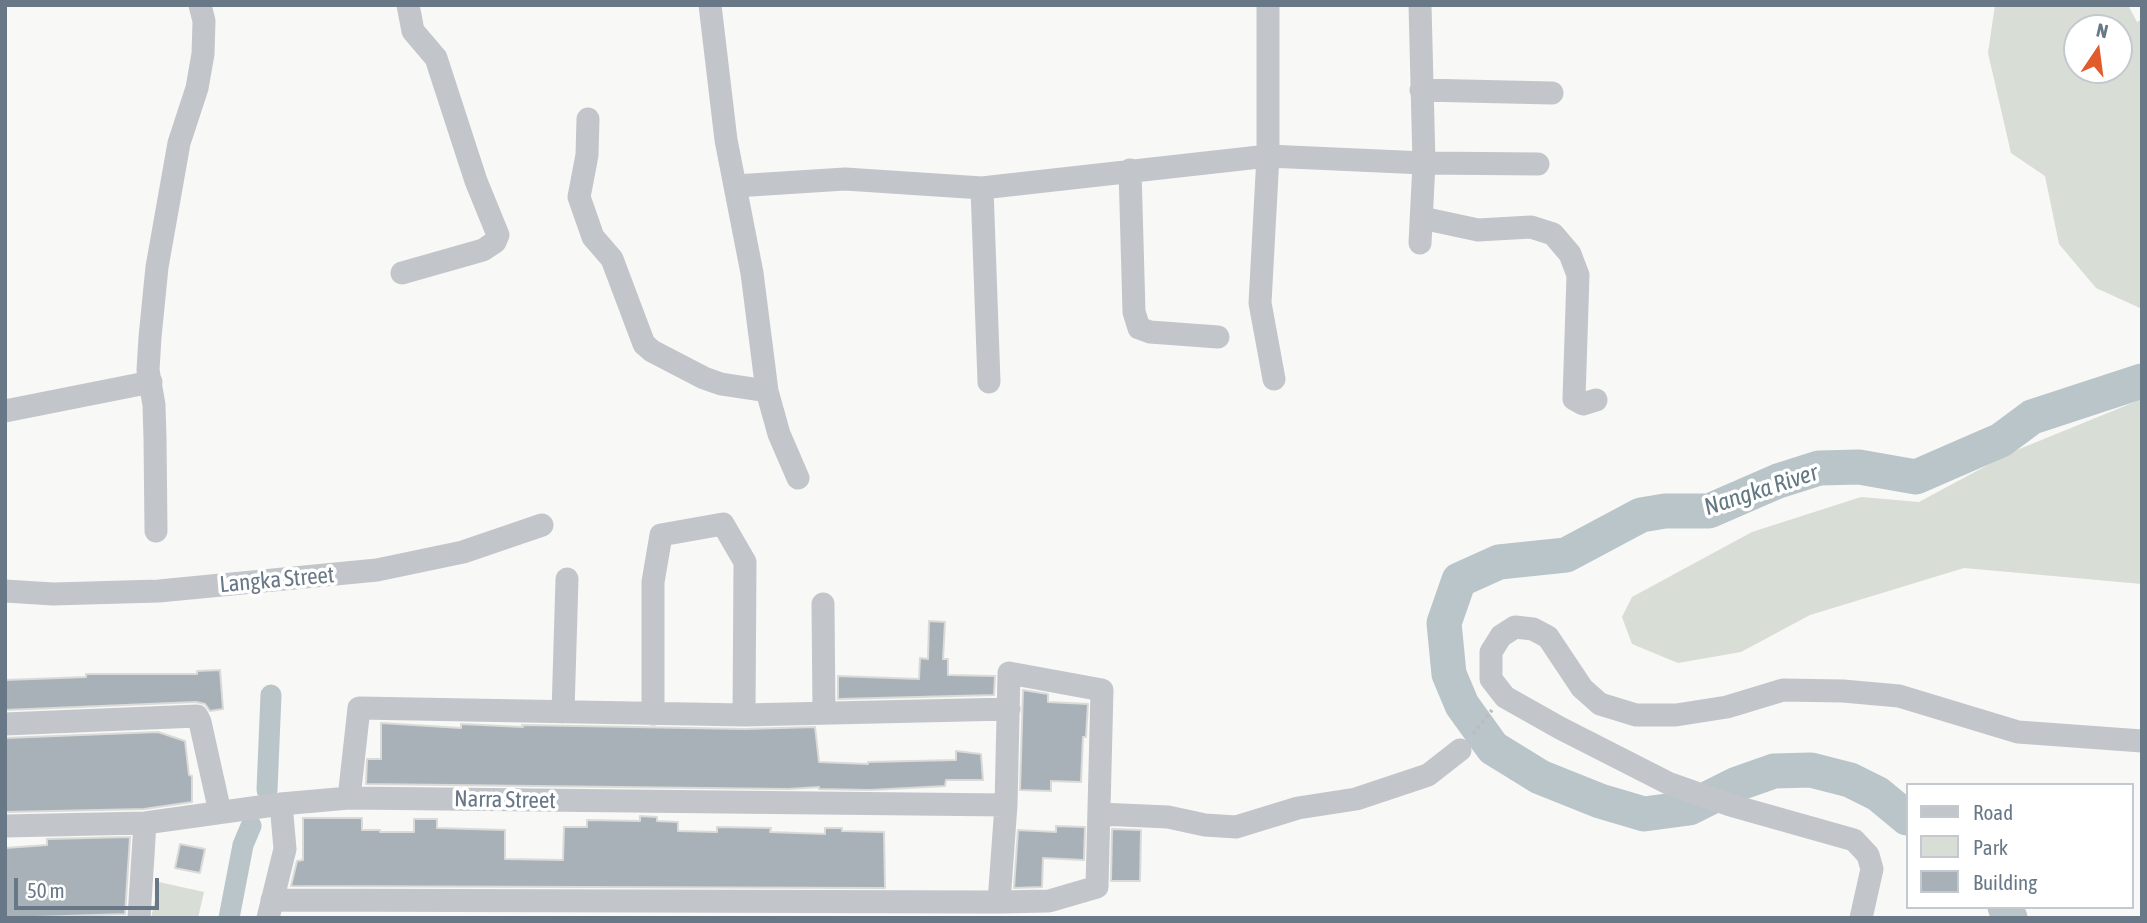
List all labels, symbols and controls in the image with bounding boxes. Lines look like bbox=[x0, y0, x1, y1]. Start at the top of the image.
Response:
north arrow bbox=[2063, 14, 2133, 84]
text: N bbox=[2094, 19, 2110, 42]
water label: Nangka River bbox=[1700, 458, 1822, 522]
street label: Langka Street bbox=[218, 561, 336, 599]
legend bbox=[1906, 783, 2133, 909]
street label: Narra Street bbox=[454, 785, 556, 815]
text: Road bbox=[1973, 800, 2013, 824]
text: Park bbox=[1973, 835, 2008, 859]
scale bar bbox=[18, 864, 163, 908]
text: Building bbox=[1973, 870, 2037, 894]
text: 50 m bbox=[27, 878, 65, 902]

